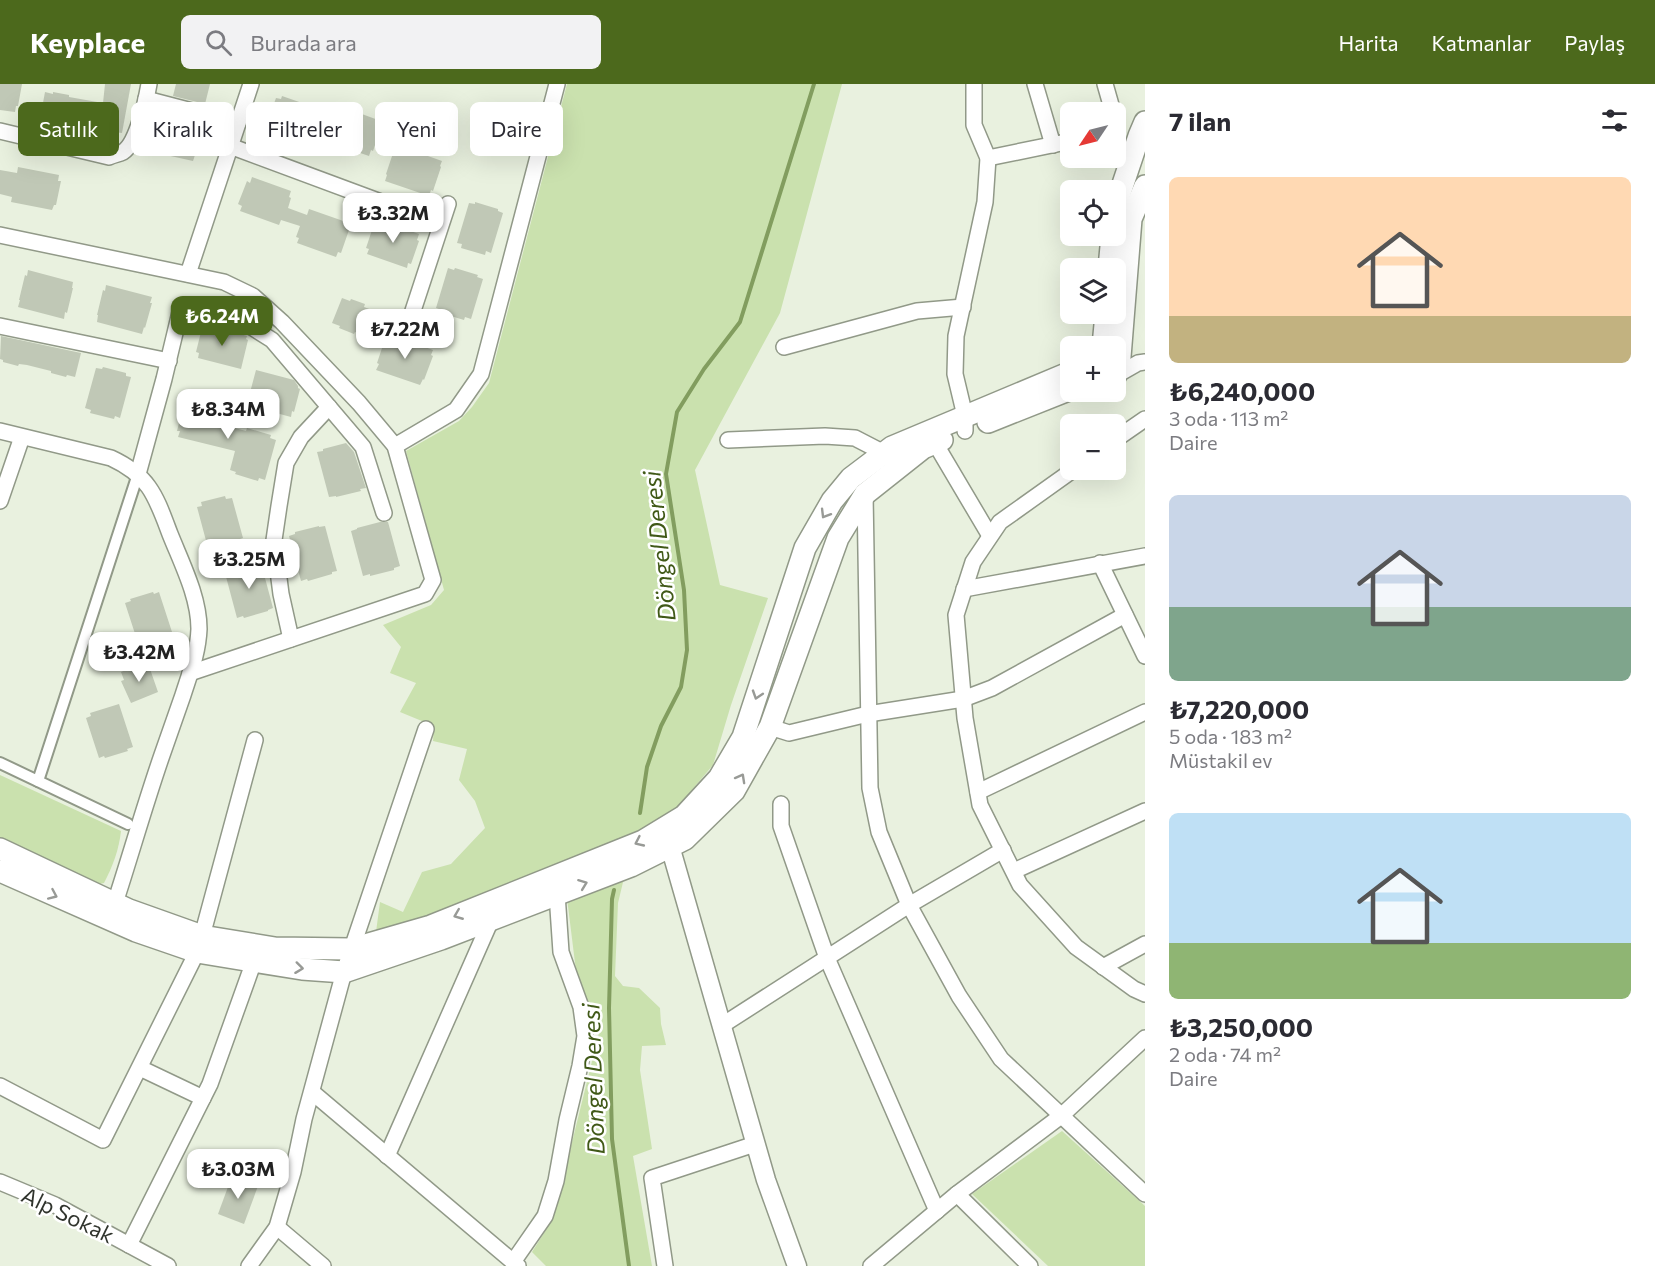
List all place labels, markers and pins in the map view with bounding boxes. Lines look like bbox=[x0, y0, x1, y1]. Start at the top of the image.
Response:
pin: ₺3.32M bbox=[344, 193, 442, 244]
pin: ₺6.24M bbox=[173, 296, 271, 347]
pin: ₺7.22M bbox=[356, 309, 454, 360]
pin: ₺8.34M bbox=[179, 389, 277, 440]
pin: ₺3.25M bbox=[200, 539, 298, 590]
pin: ₺3.42M bbox=[90, 632, 188, 683]
pin: ₺3.03M bbox=[189, 1149, 287, 1200]

